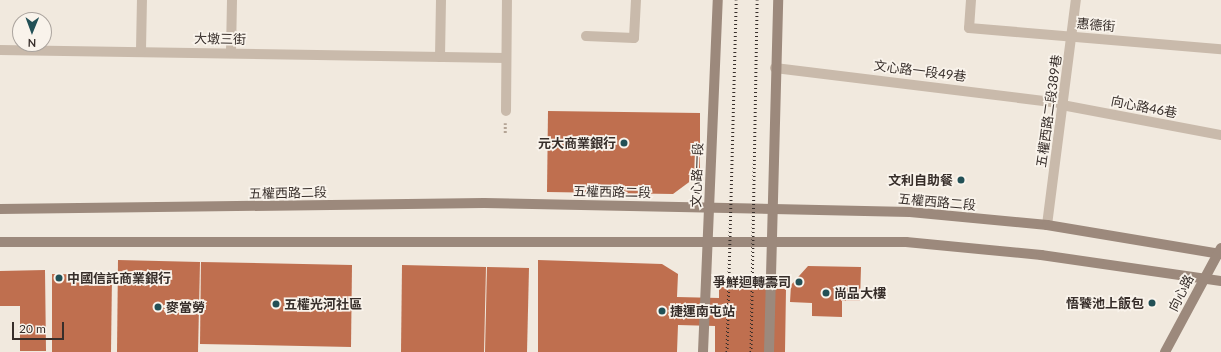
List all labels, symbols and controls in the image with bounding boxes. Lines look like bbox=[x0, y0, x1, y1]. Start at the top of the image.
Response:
north arrow bbox=[12, 12, 52, 52]
street label: 惠德街 bbox=[1076, 16, 1116, 34]
street label: 大墩三街 bbox=[194, 31, 246, 47]
text: N bbox=[27, 37, 36, 50]
street label: 五權西路二段389巷 bbox=[1033, 54, 1065, 168]
street label: 文心路一段49巷 bbox=[873, 58, 967, 84]
street label: 向心路46巷 bbox=[1110, 93, 1178, 121]
place label: 元大商業銀行 bbox=[538, 135, 616, 151]
marker: 元大商業銀行 bbox=[619, 138, 629, 148]
street label: 文心路一段 bbox=[688, 142, 706, 208]
place label: 文利自助餐 bbox=[888, 172, 953, 188]
marker: 文利自助餐 bbox=[956, 175, 966, 185]
street label: 五權西路二段 bbox=[573, 184, 651, 200]
street label: 五權西路二段 bbox=[249, 185, 327, 201]
street label: 五權西路二段 bbox=[897, 191, 977, 213]
place label: 中國信託商業銀行 bbox=[67, 270, 171, 286]
street label: 向心路 bbox=[1165, 272, 1197, 314]
marker: 中國信託商業銀行 bbox=[54, 273, 64, 283]
place label: 爭鮮迴轉壽司 bbox=[713, 274, 791, 290]
marker: 爭鮮迴轉壽司 bbox=[794, 277, 804, 287]
place label: 尚品大樓 bbox=[834, 285, 886, 301]
marker: 尚品大樓 bbox=[821, 288, 831, 298]
place label: 悟饕池上飯包 bbox=[1066, 295, 1144, 311]
place label: 五權光河社區 bbox=[284, 296, 362, 312]
marker: 悟饕池上飯包 bbox=[1147, 298, 1157, 308]
place label: 麥當勞 bbox=[166, 299, 205, 315]
marker: 五權光河社區 bbox=[271, 299, 281, 309]
marker: 麥當勞 bbox=[153, 302, 163, 312]
place label: 捷運南屯站 bbox=[670, 303, 735, 319]
marker: 捷運南屯站 bbox=[657, 306, 667, 316]
scale bar bbox=[14, 314, 66, 340]
text: 20 m bbox=[19, 321, 46, 336]

